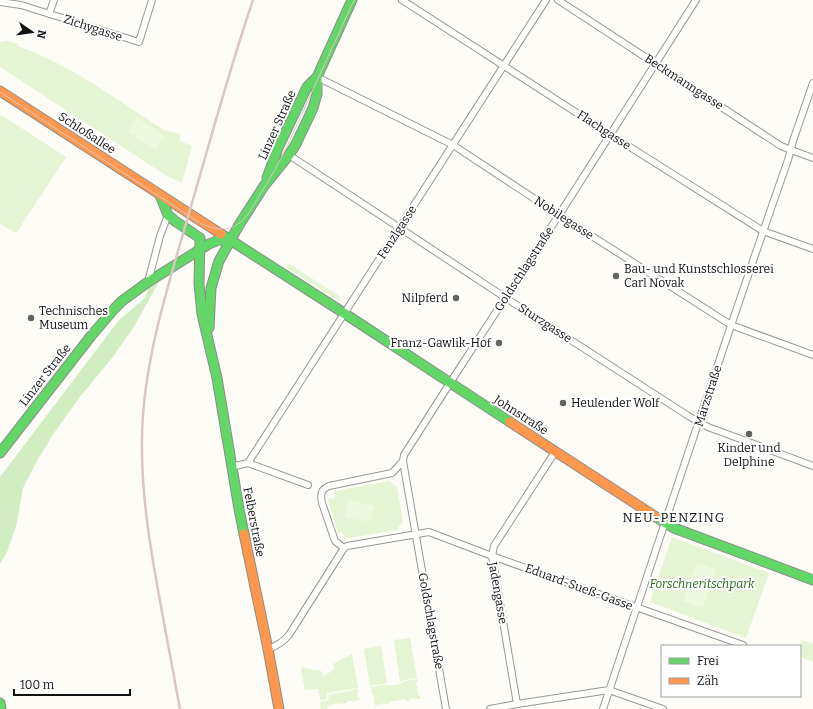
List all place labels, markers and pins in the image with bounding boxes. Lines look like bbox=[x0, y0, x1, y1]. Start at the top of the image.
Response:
place label: Bau- und Kunstschlosserei Carl Novak bbox=[624, 262, 774, 290]
marker: Bau- und Kunstschlosserei Carl Novak bbox=[611, 271, 621, 281]
place label: Nilpferd bbox=[402, 291, 448, 305]
marker: Nilpferd bbox=[451, 293, 461, 303]
place label: Technisches Museum bbox=[39, 304, 108, 332]
marker: Technisches Museum bbox=[26, 313, 36, 323]
place label: Franz-Gawlik-Hof bbox=[390, 336, 492, 350]
marker: Franz-Gawlik-Hof bbox=[494, 338, 504, 348]
place label: Heulender Wolf bbox=[571, 396, 660, 410]
marker: Heulender Wolf bbox=[558, 398, 568, 408]
marker: Kinder und Delphine bbox=[744, 429, 754, 439]
place label: Kinder und Delphine bbox=[717, 441, 781, 469]

